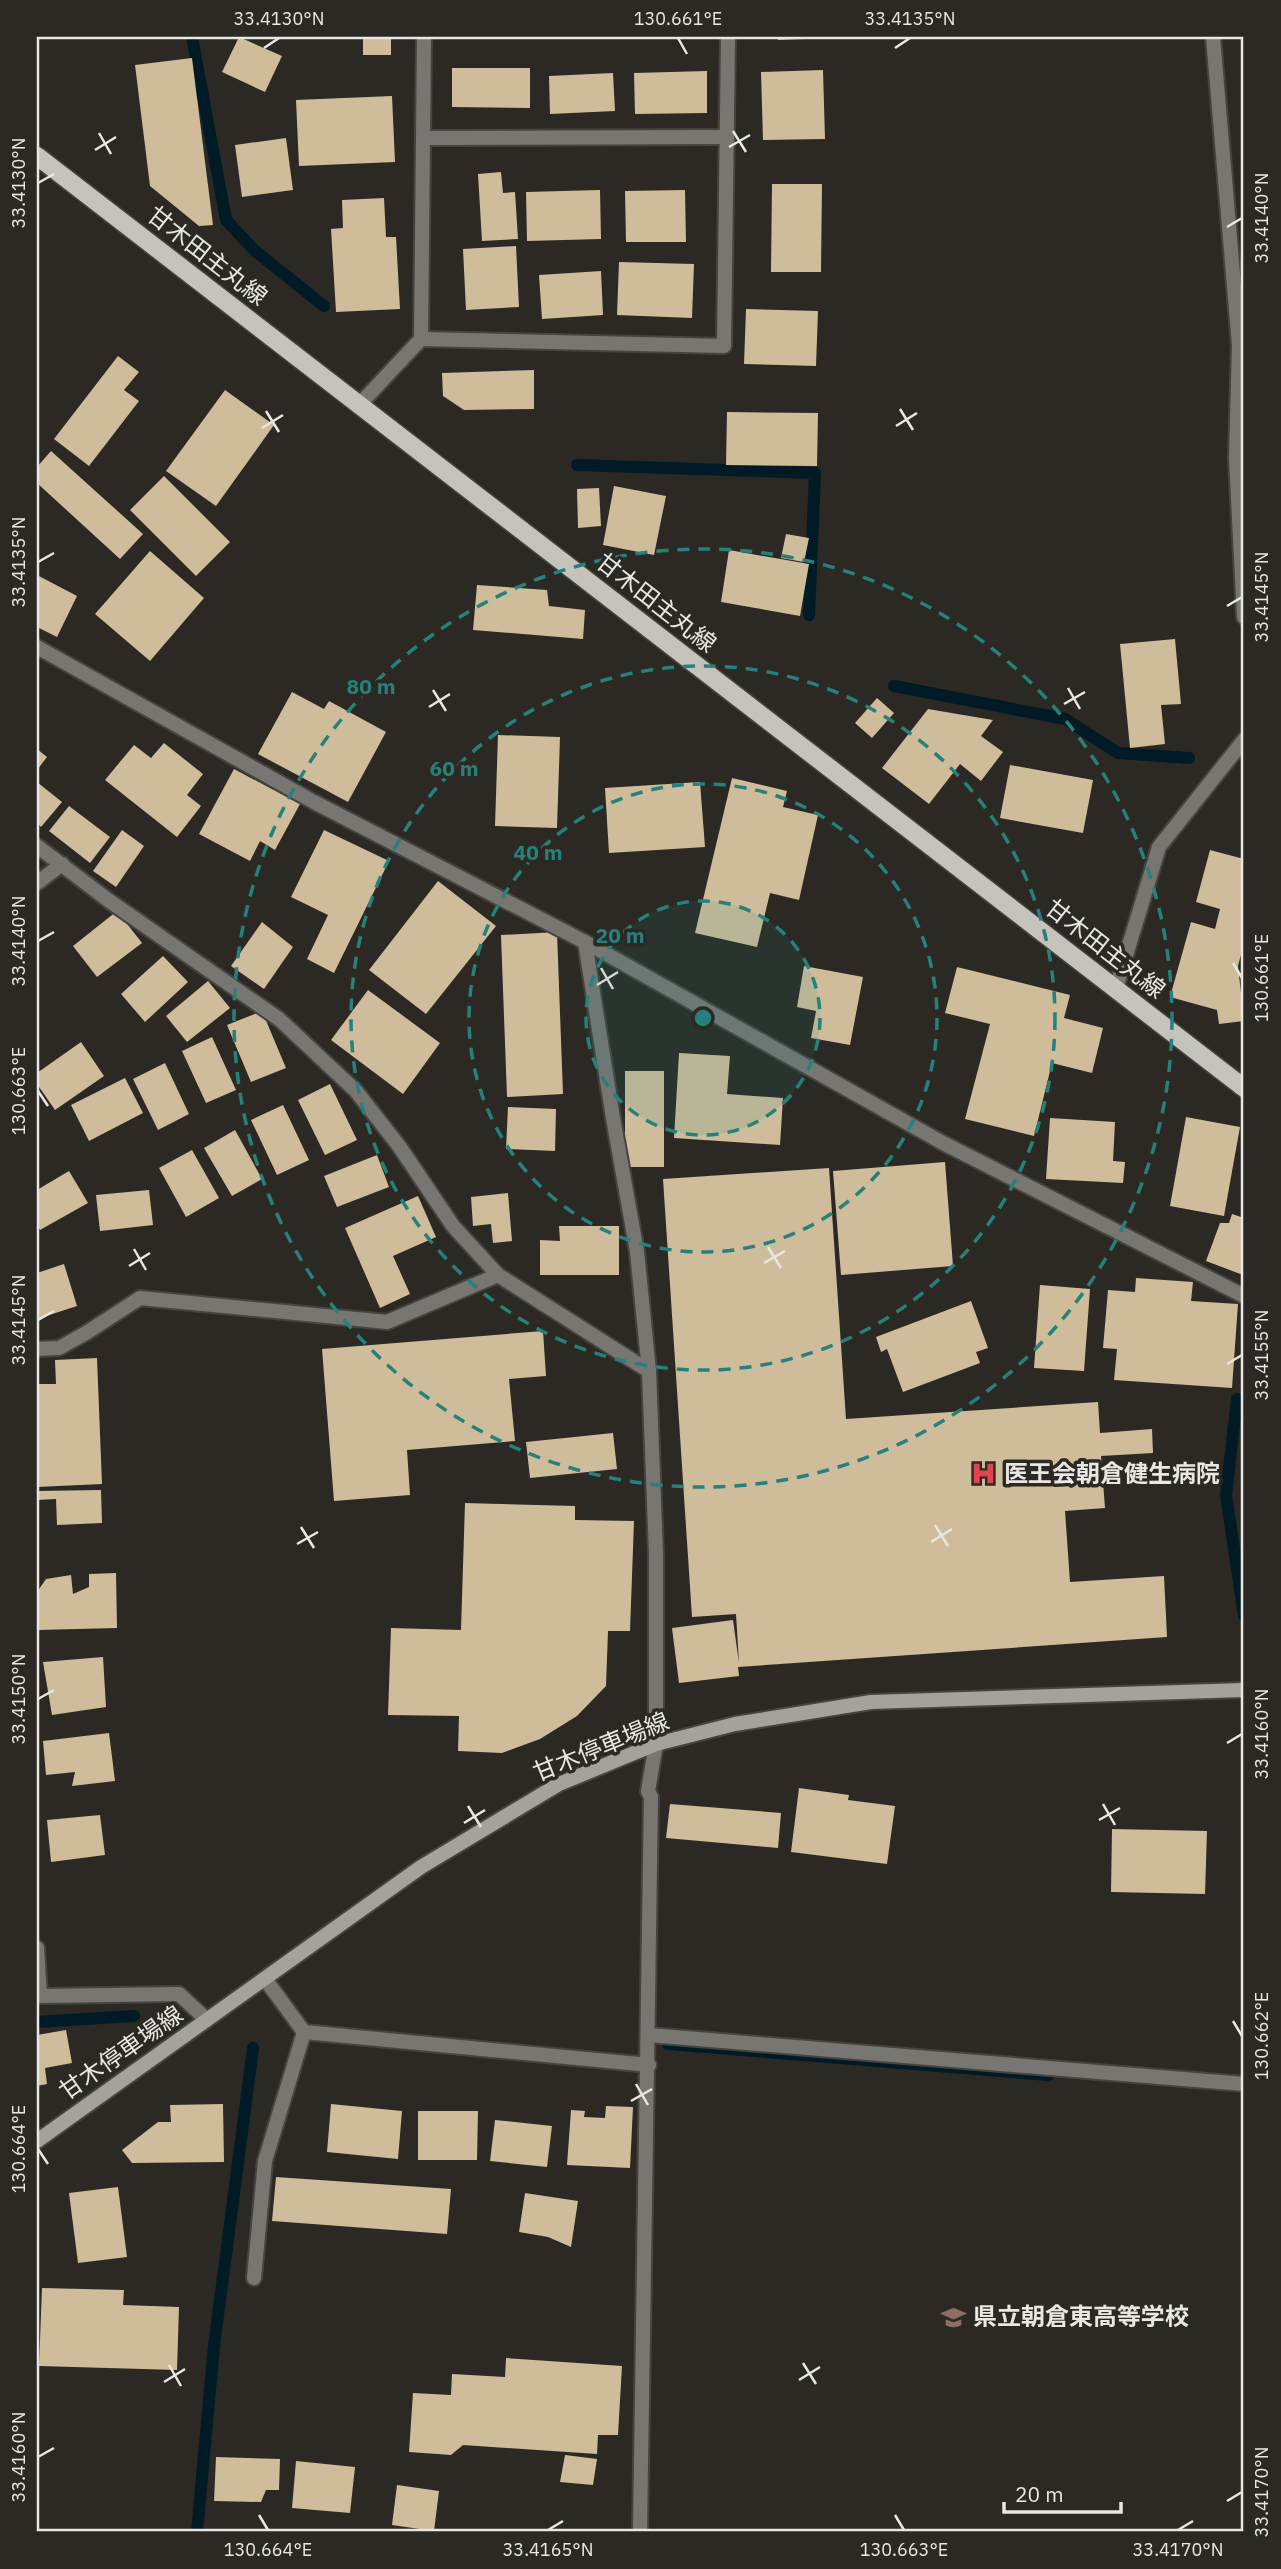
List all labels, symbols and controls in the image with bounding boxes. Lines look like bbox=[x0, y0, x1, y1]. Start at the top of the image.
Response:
text: 33.4130°N bbox=[234, 7, 324, 30]
text: 130.661°E bbox=[634, 7, 722, 30]
text: 33.4135°N bbox=[865, 7, 955, 30]
text: 33.4130°N bbox=[7, 138, 30, 228]
text: 33.4140°N bbox=[1250, 173, 1273, 263]
street label: 甘木田主丸線 bbox=[141, 198, 274, 312]
text: 33.4135°N bbox=[7, 517, 30, 607]
street label: 甘木田主丸線 bbox=[590, 545, 723, 659]
text: 33.4145°N bbox=[1250, 552, 1273, 642]
text: 80 m bbox=[347, 672, 395, 700]
text: 60 m bbox=[430, 754, 478, 782]
text: 40 m bbox=[514, 838, 562, 866]
street label: 甘木田主丸線 bbox=[1039, 891, 1172, 1005]
text: 33.4140°N bbox=[7, 896, 30, 986]
text: 20 m bbox=[596, 921, 644, 949]
text: 130.661°E bbox=[1250, 934, 1273, 1022]
centre of rings bbox=[691, 1006, 715, 1030]
text: 130.663°E bbox=[7, 1047, 30, 1135]
text: 33.4145°N bbox=[7, 1275, 30, 1365]
text: 33.4155°N bbox=[1250, 1310, 1273, 1400]
place label: 医王会朝倉健生病院 bbox=[1004, 1457, 1220, 1489]
hospital icon: 医王会朝倉健生病院 bbox=[970, 1460, 998, 1488]
text: 33.4150°N bbox=[7, 1654, 30, 1744]
text: 33.4160°N bbox=[1250, 1689, 1273, 1779]
street label: 甘木停車場線 bbox=[528, 1704, 673, 1788]
text: 130.662°E bbox=[1250, 1992, 1273, 2080]
street label: 甘木停車場線 bbox=[52, 1998, 189, 2107]
text: 130.664°E bbox=[7, 2105, 30, 2193]
place label: 県立朝倉東高等学校 bbox=[973, 2300, 1189, 2332]
school or university icon: 県立朝倉東高等学校 bbox=[939, 2303, 967, 2331]
text: 33.4160°N bbox=[7, 2412, 30, 2502]
text: 33.4170°N bbox=[1250, 2447, 1273, 2537]
scale bar bbox=[1004, 2471, 1122, 2515]
text: 20 m bbox=[1015, 2480, 1064, 2508]
text: 130.664°E bbox=[224, 2538, 312, 2561]
text: 33.4165°N bbox=[503, 2538, 593, 2561]
text: 130.663°E bbox=[860, 2538, 948, 2561]
text: 33.4170°N bbox=[1133, 2538, 1223, 2561]

